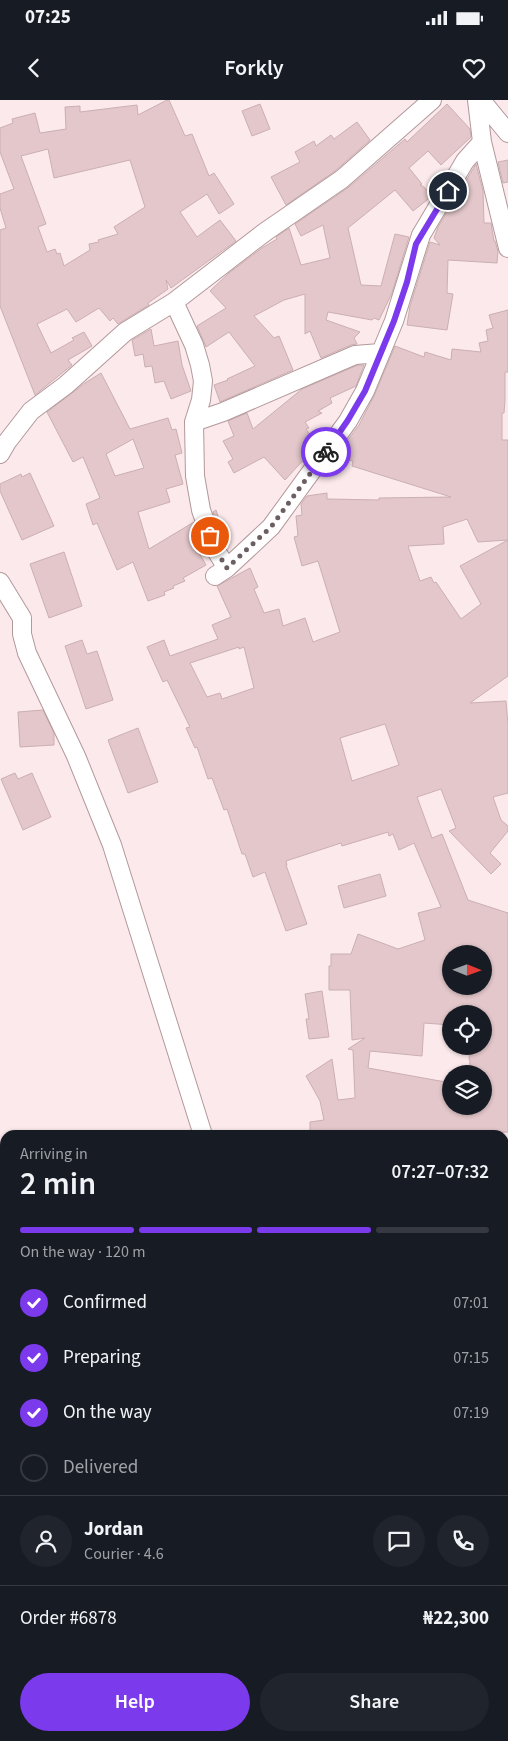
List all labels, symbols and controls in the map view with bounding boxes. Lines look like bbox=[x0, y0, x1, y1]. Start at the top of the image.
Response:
text: 07:25 bbox=[25, 4, 71, 31]
text: Forkly bbox=[224, 52, 284, 84]
icon: back bbox=[20, 54, 48, 82]
icon: heart bbox=[460, 54, 488, 82]
pin bbox=[427, 170, 469, 212]
icon: home bbox=[434, 177, 462, 205]
courier bbox=[301, 427, 351, 477]
icon: bike bbox=[312, 438, 340, 466]
pin bbox=[189, 515, 231, 557]
icon: bag bbox=[196, 522, 224, 550]
north arrow bbox=[442, 945, 492, 995]
map controls bbox=[442, 945, 492, 1115]
button: locate bbox=[442, 1005, 492, 1055]
button: layers bbox=[442, 1065, 492, 1115]
text: Arriving in bbox=[20, 1143, 88, 1165]
text: 07:27–07:32 bbox=[391, 1159, 489, 1186]
text: 2 min bbox=[20, 1161, 96, 1207]
text: On the way · 120 m bbox=[20, 1241, 145, 1263]
icon: check bbox=[20, 1289, 48, 1317]
text: Confirmed bbox=[63, 1289, 147, 1316]
text: 07:01 bbox=[453, 1292, 489, 1314]
icon: check bbox=[20, 1344, 48, 1372]
text: Preparing bbox=[63, 1344, 141, 1371]
text: 07:15 bbox=[453, 1347, 489, 1369]
icon: check bbox=[20, 1399, 48, 1427]
text: On the way bbox=[63, 1399, 152, 1426]
text: 07:19 bbox=[453, 1402, 489, 1424]
text: Delivered bbox=[63, 1454, 138, 1481]
button: person bbox=[20, 1515, 72, 1567]
button: chat bbox=[373, 1515, 425, 1567]
button: phone bbox=[437, 1515, 489, 1567]
text: Jordan bbox=[84, 1516, 143, 1543]
text: Courier · 4.6 bbox=[84, 1543, 164, 1565]
text: Order #6878 bbox=[20, 1605, 117, 1632]
text: ₦22,300 bbox=[423, 1605, 489, 1632]
button: Help bbox=[20, 1673, 250, 1731]
button: Share bbox=[260, 1673, 489, 1731]

